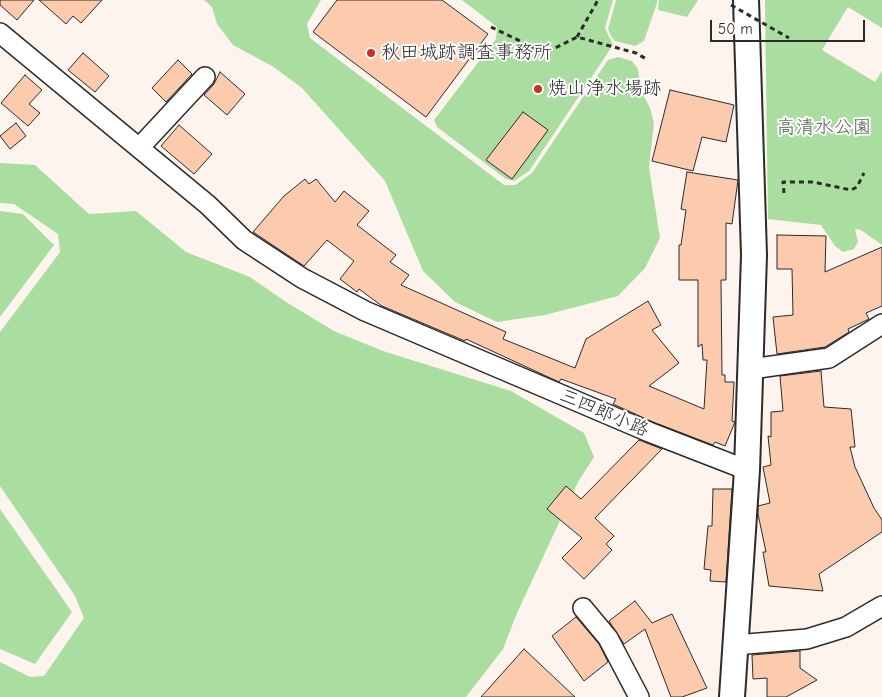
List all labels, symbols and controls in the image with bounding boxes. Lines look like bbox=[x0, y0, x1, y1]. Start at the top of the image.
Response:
scale bar bbox=[712, 10, 867, 42]
text: 50 m bbox=[718, 20, 753, 38]
place label: 秋田城跡調査事務所 bbox=[381, 42, 552, 64]
marker: 秋田城跡調査事務所 bbox=[365, 47, 377, 59]
place label: 焼山浄水場跡 bbox=[548, 78, 662, 100]
marker: 焼山浄水場跡 bbox=[532, 83, 544, 95]
park label: 高清水公園 bbox=[777, 117, 871, 139]
street label: 三四郎小路 bbox=[556, 384, 652, 442]

